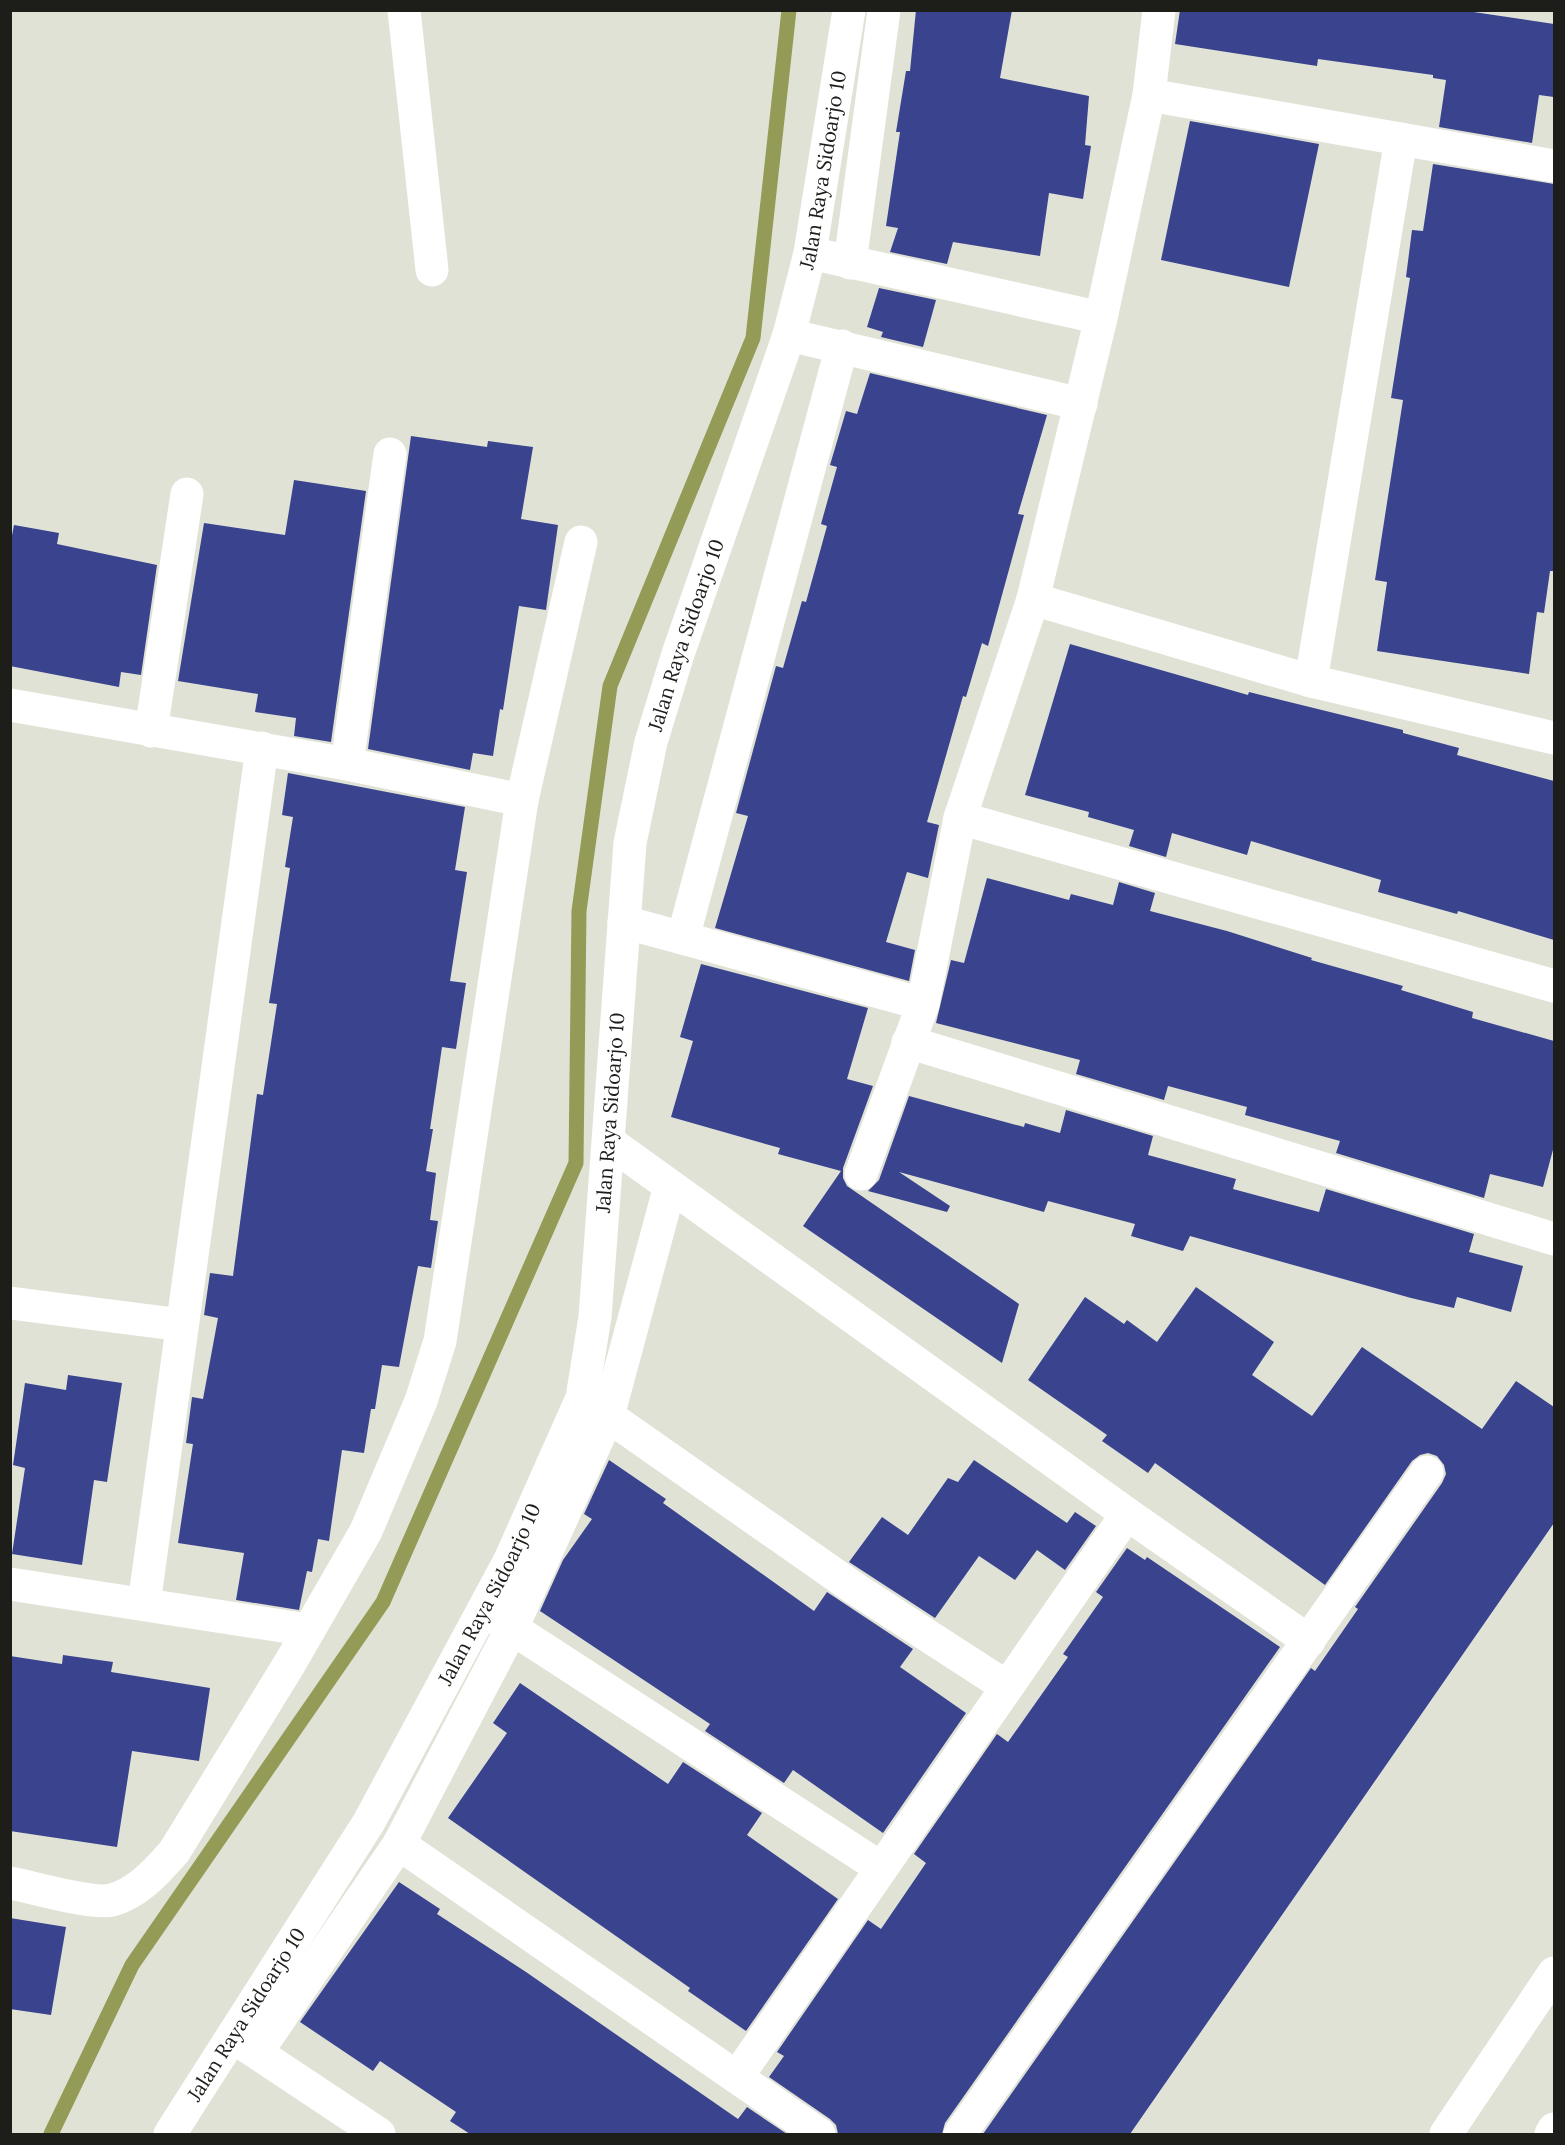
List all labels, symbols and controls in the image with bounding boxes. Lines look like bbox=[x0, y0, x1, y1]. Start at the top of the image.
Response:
street label: Jalan Raya Sidoarjo 10 bbox=[793, 69, 851, 273]
street label: Jalan Raya Sidoarjo 10 bbox=[642, 535, 729, 735]
street label: Jalan Raya Sidoarjo 10 bbox=[590, 1011, 629, 1215]
street label: Jalan Raya Sidoarjo 10 bbox=[432, 1499, 546, 1690]
street label: Jalan Raya Sidoarjo 10 bbox=[181, 1923, 311, 2106]

